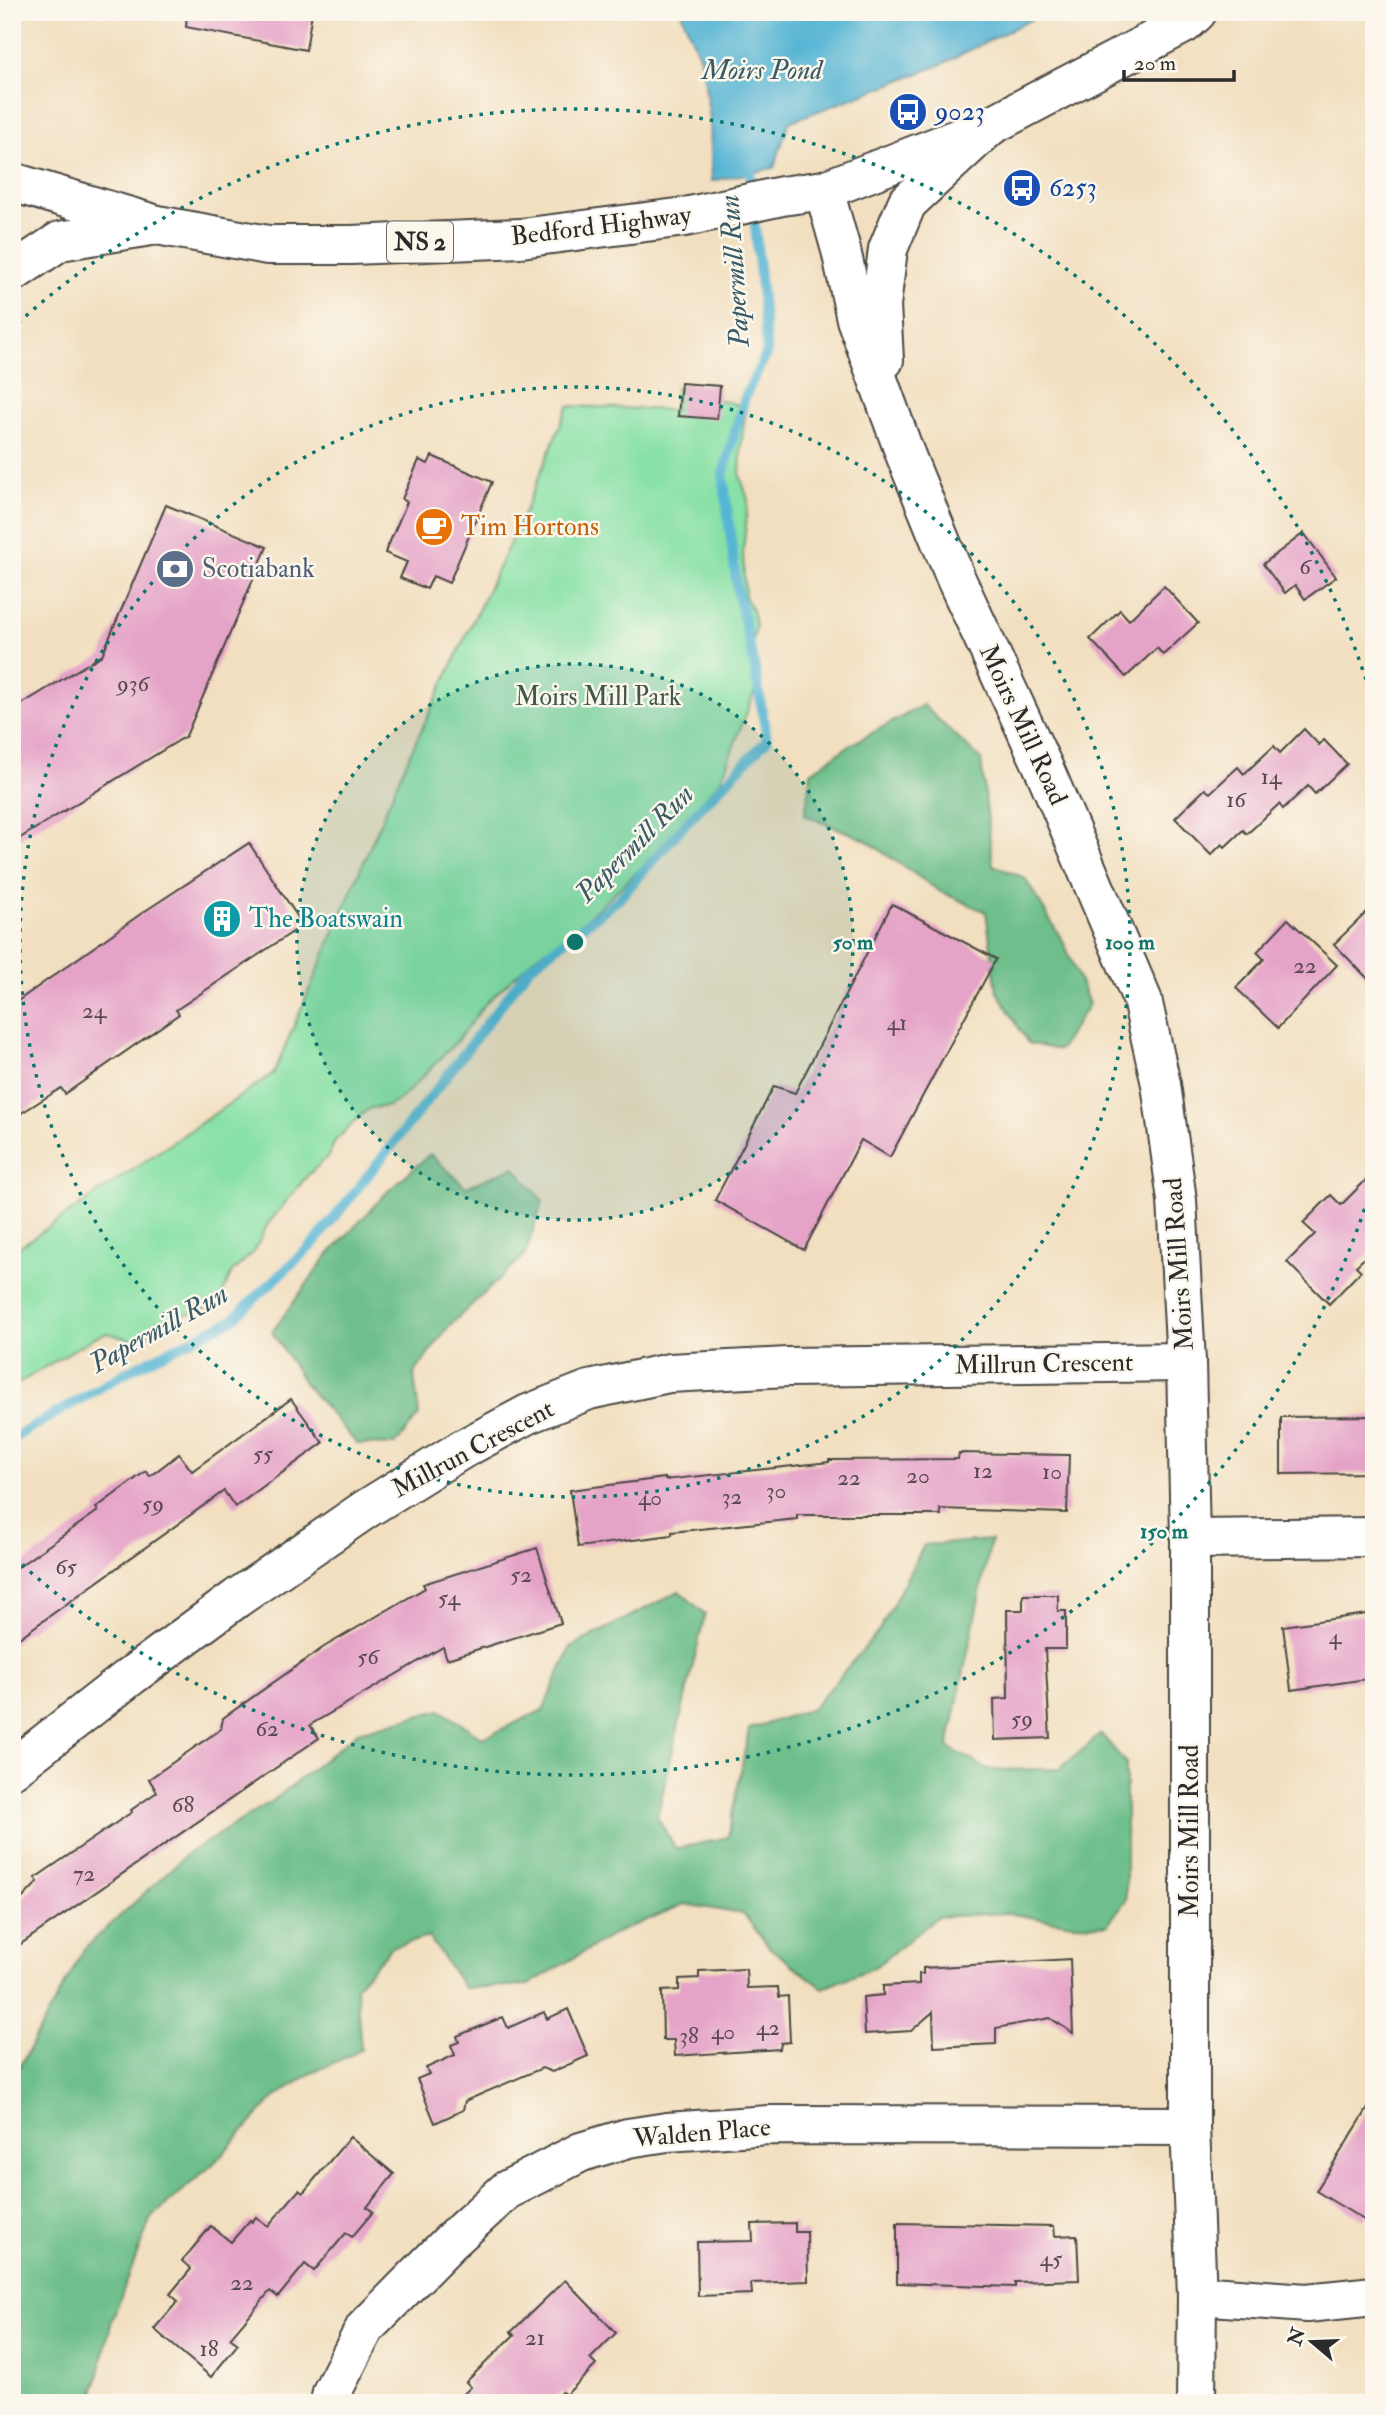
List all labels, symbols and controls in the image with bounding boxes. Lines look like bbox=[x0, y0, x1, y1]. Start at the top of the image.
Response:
scale bar bbox=[1124, 38, 1234, 82]
text: 20 m bbox=[1134, 50, 1176, 77]
water label: Moirs Pond bbox=[700, 53, 824, 88]
bus stop icon: 9023 bbox=[887, 91, 929, 133]
place label: 9023 bbox=[933, 96, 985, 128]
bus stop icon: 6253 bbox=[1001, 167, 1043, 209]
place label: 6253 bbox=[1049, 172, 1097, 204]
water label: Papermill Run bbox=[712, 193, 758, 350]
street label: Bedford Highway bbox=[509, 199, 694, 253]
road number: NS 2 bbox=[387, 222, 453, 262]
cafe icon: Tim Hortons bbox=[413, 506, 455, 548]
place label: Tim Hortons bbox=[461, 511, 599, 543]
bank icon: Scotiabank bbox=[154, 548, 196, 590]
house number: 6 bbox=[1299, 552, 1312, 581]
place label: Scotiabank bbox=[202, 553, 315, 585]
street label: Moirs Mill Road bbox=[972, 640, 1074, 810]
house number: 936 bbox=[115, 669, 151, 698]
park label: Moirs Mill Park bbox=[515, 681, 682, 713]
house number: 14 bbox=[1261, 762, 1283, 791]
water label: Papermill Run bbox=[568, 778, 701, 911]
house number: 16 bbox=[1226, 785, 1247, 814]
building icon: The Boatswain bbox=[201, 898, 243, 940]
place label: The Boatswain bbox=[249, 903, 403, 935]
text: 50 m bbox=[833, 929, 874, 956]
text: 100 m bbox=[1105, 929, 1156, 956]
centre of rings bbox=[563, 930, 587, 954]
house number: 22 bbox=[1293, 951, 1317, 980]
house number: 24 bbox=[82, 996, 108, 1025]
house number: 41 bbox=[887, 1008, 907, 1037]
street label: Moirs Mill Road bbox=[1157, 1176, 1201, 1352]
water label: Papermill Run bbox=[83, 1277, 234, 1382]
street label: Millrun Crescent bbox=[954, 1346, 1134, 1382]
street label: Millrun Crescent bbox=[387, 1393, 559, 1505]
house number: 55 bbox=[253, 1439, 273, 1468]
house number: 12 bbox=[973, 1456, 993, 1485]
house number: 10 bbox=[1042, 1457, 1062, 1486]
house number: 20 bbox=[906, 1461, 930, 1490]
house number: 22 bbox=[837, 1463, 861, 1492]
house number: 30 bbox=[766, 1476, 786, 1505]
house number: 32 bbox=[722, 1482, 742, 1511]
house number: 40 bbox=[638, 1483, 662, 1512]
house number: 59 bbox=[142, 1489, 164, 1518]
text: 150 m bbox=[1140, 1518, 1189, 1545]
house number: 65 bbox=[55, 1552, 77, 1581]
house number: 52 bbox=[510, 1560, 532, 1589]
house number: 54 bbox=[438, 1583, 462, 1612]
house number: 4 bbox=[1329, 1622, 1343, 1651]
house number: 56 bbox=[357, 1642, 380, 1671]
house number: 59 bbox=[1011, 1704, 1033, 1733]
house number: 62 bbox=[255, 1714, 279, 1743]
street label: Moirs Mill Road bbox=[1174, 1744, 1206, 1918]
house number: 68 bbox=[172, 1790, 194, 1819]
house number: 72 bbox=[73, 1859, 95, 1888]
house number: 42 bbox=[756, 2013, 780, 2042]
house number: 40 bbox=[711, 2017, 735, 2046]
house number: 38 bbox=[679, 2021, 699, 2050]
street label: Walden Place bbox=[631, 2111, 772, 2155]
house number: 45 bbox=[1040, 2244, 1062, 2273]
house number: 22 bbox=[230, 2268, 254, 2297]
north arrow bbox=[1278, 2306, 1348, 2376]
house number: 21 bbox=[525, 2323, 545, 2352]
text: N bbox=[1282, 2324, 1311, 2350]
house number: 18 bbox=[199, 2334, 219, 2363]

